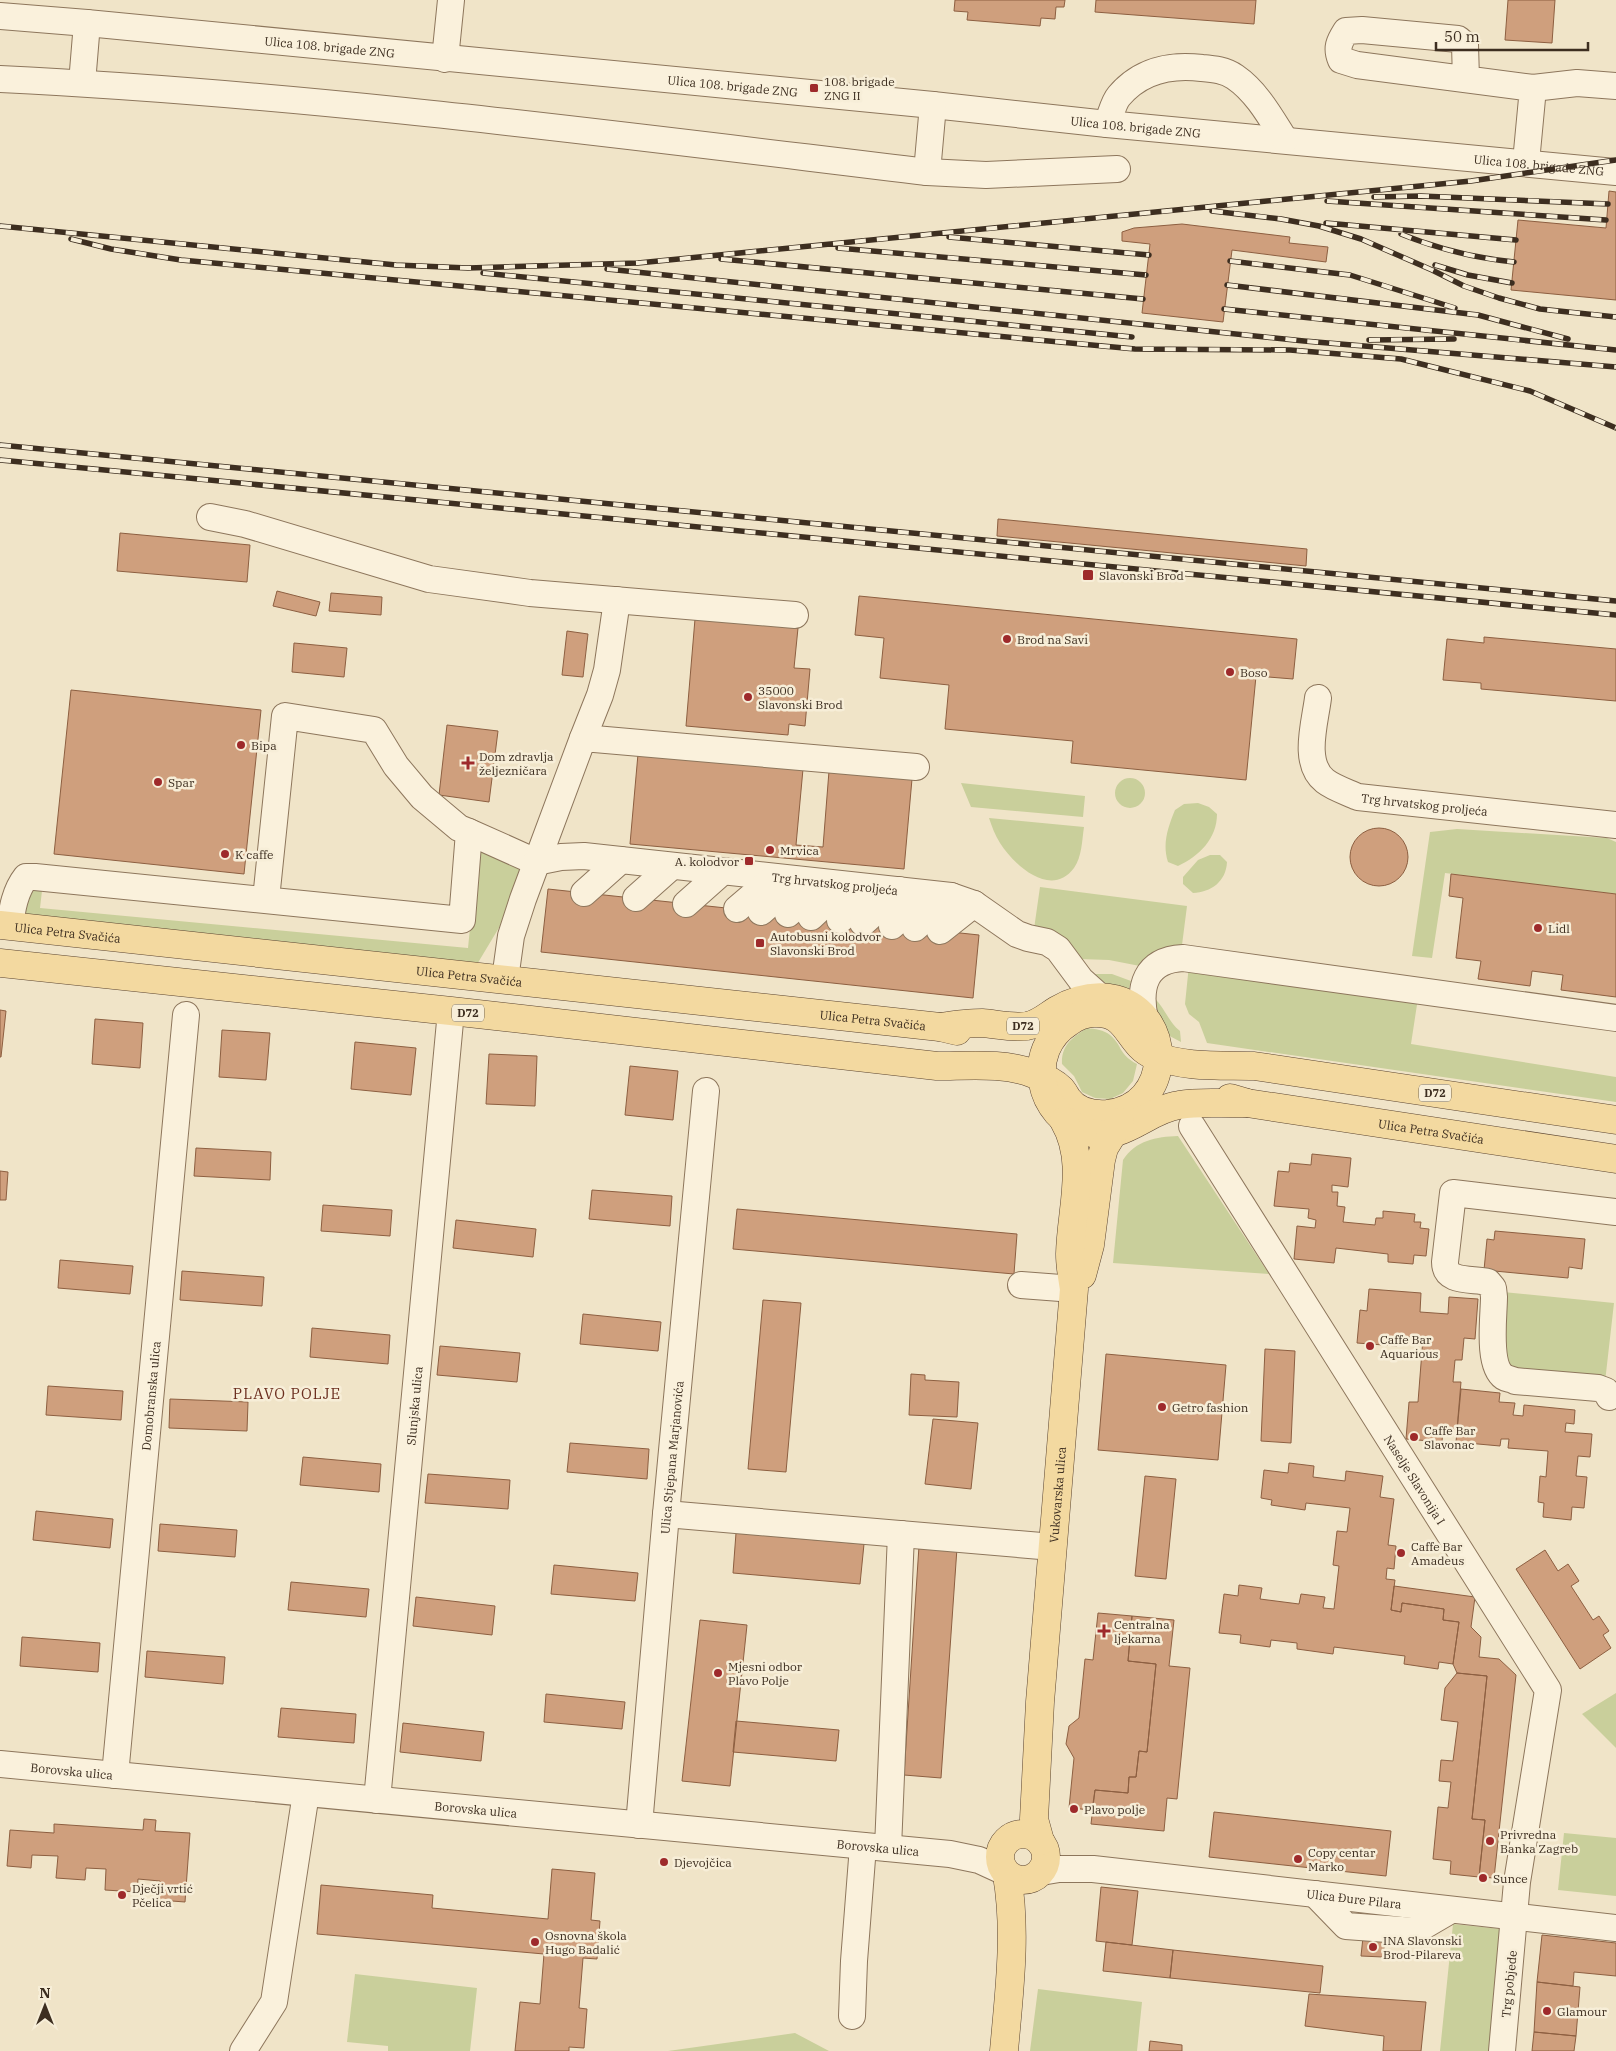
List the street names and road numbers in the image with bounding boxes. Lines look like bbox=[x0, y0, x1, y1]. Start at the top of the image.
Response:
street label: Ulica 108. brigade ZNG bbox=[264, 33, 396, 60]
street label: Ulica 108. brigade ZNG bbox=[667, 72, 799, 99]
street label: Ulica 108. brigade ZNG bbox=[1070, 113, 1202, 140]
street label: Ulica 108. brigade ZNG bbox=[1473, 151, 1605, 178]
street label: Trg hrvatskog proljeća bbox=[1361, 790, 1489, 819]
street label: Trg hrvatskog proljeća bbox=[771, 869, 899, 898]
street label: Ulica Petra Svačića bbox=[14, 919, 122, 946]
street label: Ulica Petra Svačića bbox=[415, 963, 524, 989]
road number: D72 bbox=[452, 1004, 484, 1021]
street label: Ulica Petra Svačića bbox=[819, 1006, 927, 1033]
road number: D72 bbox=[1007, 1018, 1039, 1034]
road number: D72 bbox=[1419, 1084, 1451, 1102]
street label: Ulica Petra Svačića bbox=[1377, 1116, 1486, 1146]
street label: Domobranska ulica bbox=[138, 1340, 163, 1451]
street label: Slunjska ulica bbox=[403, 1365, 425, 1446]
street label: Ulica Stjepana Marjanovića bbox=[657, 1380, 686, 1535]
street label: Naselje Slavonija I bbox=[1381, 1432, 1449, 1527]
street label: Vukovarska ulica bbox=[1046, 1445, 1069, 1543]
street label: Borovska ulica bbox=[30, 1759, 114, 1782]
street label: Borovska ulica bbox=[434, 1798, 518, 1821]
street label: Borovska ulica bbox=[836, 1836, 921, 1859]
street label: Ulica Đure Pilara bbox=[1306, 1886, 1403, 1911]
street label: Trg pobjede bbox=[1498, 1950, 1520, 2018]

